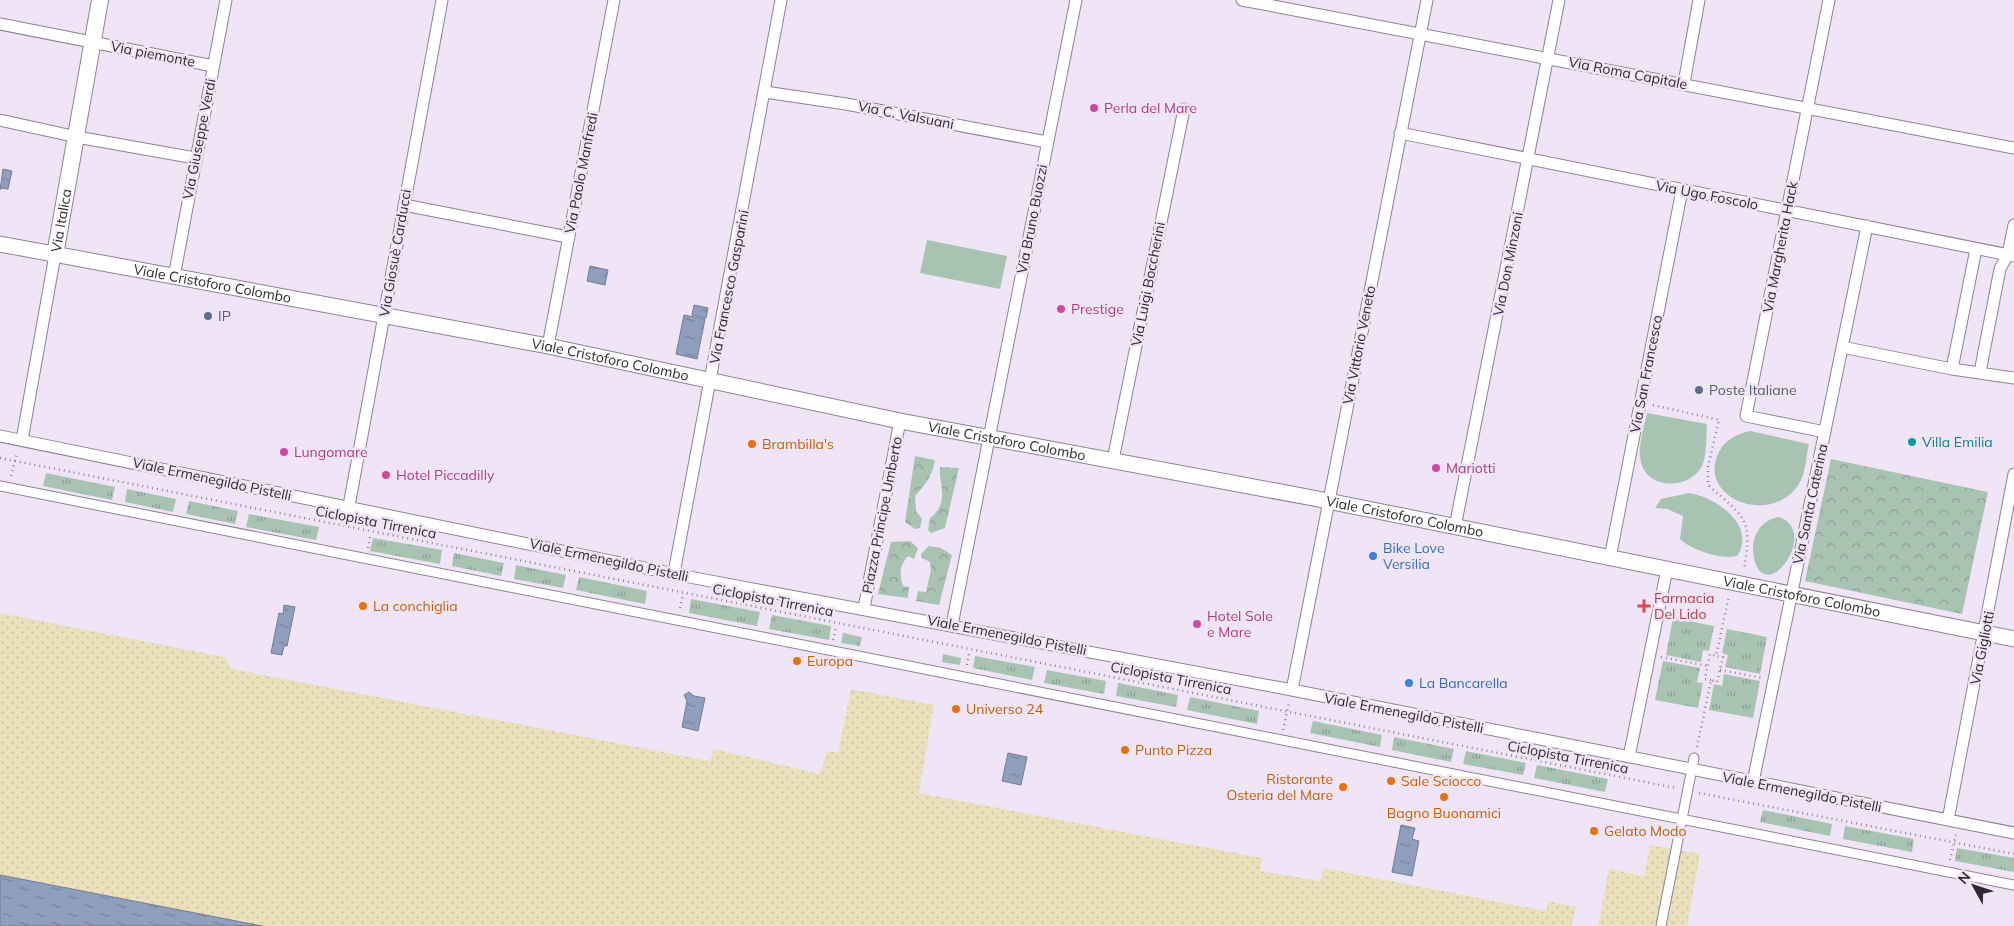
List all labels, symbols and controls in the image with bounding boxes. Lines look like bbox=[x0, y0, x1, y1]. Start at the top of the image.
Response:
street label: Via piemonte bbox=[109, 37, 197, 71]
street label: Via Roma Capitale bbox=[1567, 53, 1689, 93]
street label: Via Giuseppe Verdi bbox=[178, 77, 220, 201]
street label: Via C. Valsuani bbox=[856, 97, 956, 133]
place label: Perla del Mare bbox=[1104, 99, 1197, 117]
marker: Perla del Mare bbox=[1088, 102, 1100, 114]
street label: Via Paolo Manfredi bbox=[560, 111, 602, 235]
street label: Via Bruno Buozzi bbox=[1013, 163, 1051, 275]
street label: Via Ugo Foscolo bbox=[1654, 176, 1760, 214]
street label: Via Margherita Hack bbox=[1758, 179, 1802, 314]
street label: Via Italica bbox=[47, 187, 76, 254]
street label: Via Giosuè Carducci bbox=[375, 188, 415, 318]
street label: Via Francesco Gasparini bbox=[705, 208, 753, 366]
street label: Via Don Minzoni bbox=[1489, 210, 1527, 318]
street label: Via Luigi Boccherini bbox=[1127, 220, 1169, 348]
street label: Viale Cristoforo Colombo bbox=[132, 260, 293, 307]
street label: Via Vittorio Veneto bbox=[1339, 284, 1379, 406]
place label: Prestige bbox=[1071, 300, 1124, 318]
marker: Prestige bbox=[1055, 303, 1067, 315]
place label: IP bbox=[218, 307, 231, 325]
marker: IP bbox=[202, 310, 214, 322]
street label: Via San Francesco bbox=[1626, 314, 1666, 434]
street label: Viale Cristoforo Colombo bbox=[530, 334, 690, 385]
place label: Poste Italiane bbox=[1709, 381, 1797, 399]
marker: Poste Italiane bbox=[1693, 384, 1705, 396]
street label: Viale Cristoforo Colombo bbox=[926, 417, 1087, 464]
place label: Villa Emilia bbox=[1922, 433, 1993, 451]
place label: Brambilla's bbox=[762, 435, 834, 453]
street label: Piazza Principe Umberto bbox=[858, 435, 906, 595]
marker: Villa Emilia bbox=[1906, 436, 1918, 448]
marker: Brambilla's bbox=[746, 438, 758, 450]
street label: Via Santa Caterina bbox=[1788, 442, 1832, 566]
place label: Lungomare bbox=[294, 443, 368, 461]
marker: Lungomare bbox=[278, 446, 290, 458]
street label: Viale Ermenegildo Pistelli bbox=[131, 453, 293, 505]
place label: Mariotti bbox=[1446, 459, 1496, 477]
marker: Mariotti bbox=[1430, 462, 1442, 474]
place label: Hotel Piccadilly bbox=[396, 466, 495, 484]
marker: Hotel Piccadilly bbox=[380, 469, 392, 481]
street label: Viale Cristoforo Colombo bbox=[1324, 492, 1485, 541]
street label: Ciclopista Tirrenica bbox=[314, 501, 438, 543]
street label: Viale Ermenegildo Pistelli bbox=[528, 534, 690, 586]
place label: Bike Love Versilia bbox=[1383, 539, 1445, 573]
marker: Bike Love Versilia bbox=[1367, 550, 1379, 562]
street label: Viale Cristoforo Colombo bbox=[1721, 572, 1882, 621]
street label: Ciclopista Tirrenica bbox=[711, 579, 835, 621]
place label: Farmacia Del Lido bbox=[1654, 589, 1714, 623]
place label: La conchiglia bbox=[373, 597, 458, 615]
marker: La conchiglia bbox=[357, 600, 369, 612]
marker: Farmacia Del Lido bbox=[1638, 600, 1650, 612]
place label: Hotel Sole e Mare bbox=[1207, 607, 1273, 641]
street label: Via Gigliotti bbox=[1966, 610, 1998, 686]
street label: Viale Ermenegildo Pistelli bbox=[926, 611, 1088, 659]
marker: Hotel Sole e Mare bbox=[1191, 618, 1203, 630]
place label: Europa bbox=[807, 652, 853, 670]
marker: Europa bbox=[791, 655, 803, 667]
street label: Ciclopista Tirrenica bbox=[1109, 657, 1233, 699]
place label: La Bancarella bbox=[1419, 674, 1508, 692]
marker: La Bancarella bbox=[1403, 677, 1415, 689]
street label: Viale Ermenegildo Pistelli bbox=[1323, 689, 1485, 737]
place label: Universo 24 bbox=[966, 700, 1044, 718]
marker: Universo 24 bbox=[950, 703, 962, 715]
street label: Ciclopista Tirrenica bbox=[1506, 736, 1630, 778]
place label: Punto Pizza bbox=[1135, 741, 1212, 759]
marker: Punto Pizza bbox=[1119, 744, 1131, 756]
street label: Viale Ermenegildo Pistelli bbox=[1721, 768, 1883, 816]
place label: Ristorante Osteria del Mare bbox=[1226, 770, 1333, 804]
place label: Sale Sciocco bbox=[1401, 772, 1481, 790]
marker: Sale Sciocco bbox=[1385, 775, 1397, 787]
marker: Ristorante Osteria del Mare bbox=[1337, 781, 1349, 793]
marker: Bagno Buonamici bbox=[1438, 791, 1450, 803]
place label: Bagno Buonamici bbox=[1387, 804, 1501, 822]
place label: Gelato Modo bbox=[1604, 822, 1686, 840]
marker: Gelato Modo bbox=[1588, 825, 1600, 837]
north arrow bbox=[1949, 861, 1999, 911]
text: N bbox=[1954, 868, 1974, 887]

